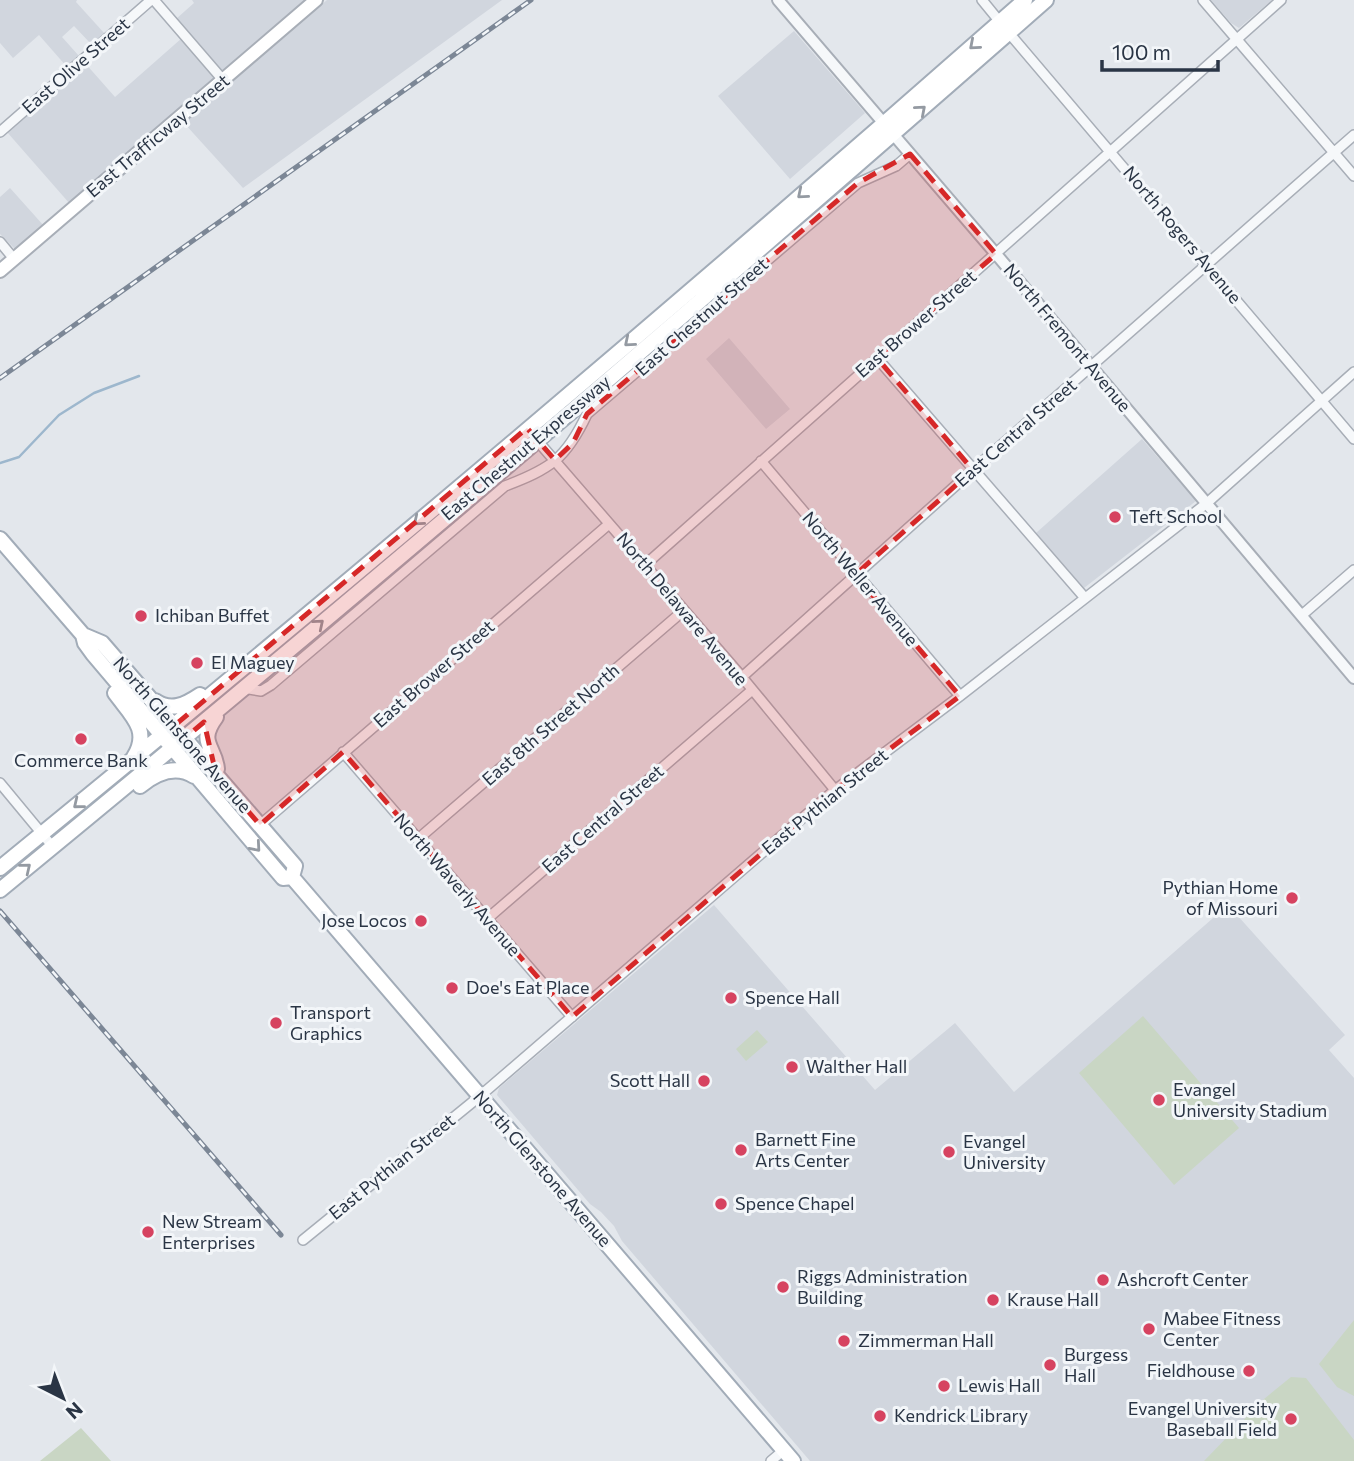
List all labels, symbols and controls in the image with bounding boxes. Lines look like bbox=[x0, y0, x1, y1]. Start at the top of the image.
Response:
street label: East Olive Street bbox=[17, 12, 134, 118]
scale bar bbox=[1102, 28, 1218, 72]
one-way arrow bbox=[969, 37, 982, 49]
text: 100 m bbox=[1112, 39, 1171, 64]
street label: East Trafficway Street bbox=[81, 69, 233, 201]
one-way arrow bbox=[912, 106, 925, 118]
street label: North Rogers Avenue bbox=[1119, 161, 1247, 307]
one-way arrow bbox=[797, 186, 810, 198]
street label: East Chestnut Street bbox=[630, 253, 772, 380]
street label: North Fremont Avenue bbox=[999, 259, 1136, 416]
street label: East Brower Street bbox=[850, 265, 980, 382]
one-way arrow bbox=[624, 334, 637, 346]
street label: East Chestnut Expressway bbox=[436, 370, 614, 524]
street label: East Central Street bbox=[950, 373, 1081, 491]
place label: Teft School bbox=[1129, 505, 1222, 527]
street label: North Weller Avenue bbox=[798, 507, 923, 650]
marker: Teft School bbox=[1107, 509, 1123, 525]
one-way arrow bbox=[413, 513, 426, 525]
street label: North Delaware Avenue bbox=[612, 527, 753, 689]
place label: Ichiban Buffet bbox=[155, 604, 270, 626]
marker: Ichiban Buffet bbox=[133, 608, 149, 624]
street label: East Brower Street bbox=[368, 615, 498, 732]
one-way arrow bbox=[311, 620, 324, 632]
place label: El Maguey bbox=[211, 651, 295, 673]
street label: North Glenstone Avenue bbox=[109, 652, 257, 817]
marker: El Maguey bbox=[189, 655, 205, 671]
street label: East 8th Street North bbox=[477, 659, 623, 790]
marker: Commerce Bank bbox=[73, 731, 89, 747]
street label: East Pythian Street bbox=[757, 744, 892, 859]
place label: Commerce Bank bbox=[14, 749, 148, 771]
street label: East Central Street bbox=[537, 759, 668, 877]
one-way arrow bbox=[74, 796, 87, 808]
street label: North Waverly Avenue bbox=[390, 808, 526, 960]
one-way arrow bbox=[248, 838, 260, 851]
one-way arrow bbox=[18, 864, 31, 876]
place label: Pythian Home of Missouri bbox=[1162, 876, 1278, 919]
marker: Pythian Home of Missouri bbox=[1284, 890, 1300, 906]
place label: Jose Locos bbox=[321, 909, 407, 931]
marker: Jose Locos bbox=[413, 913, 429, 929]
place label: Doe's Eat Place bbox=[466, 976, 589, 998]
marker: Doe's Eat Place bbox=[444, 980, 460, 996]
place label: Spence Hall bbox=[745, 986, 840, 1008]
marker: Spence Hall bbox=[723, 990, 739, 1006]
place label: Transport Graphics bbox=[290, 1001, 371, 1044]
marker: Transport Graphics bbox=[268, 1015, 284, 1031]
place label: Walther Hall bbox=[806, 1055, 907, 1077]
marker: Walther Hall bbox=[784, 1059, 800, 1075]
place label: Scott Hall bbox=[610, 1069, 690, 1091]
marker: Scott Hall bbox=[696, 1073, 712, 1089]
place label: Evangel University Stadium bbox=[1173, 1078, 1327, 1121]
street label: North Glenstone Avenue bbox=[469, 1086, 617, 1251]
marker: Evangel University Stadium bbox=[1151, 1092, 1167, 1108]
street label: East Pythian Street bbox=[324, 1109, 459, 1224]
place label: Barnett Fine Arts Center bbox=[755, 1128, 856, 1171]
place label: Evangel University bbox=[963, 1130, 1046, 1173]
marker: Barnett Fine Arts Center bbox=[733, 1142, 749, 1158]
marker: Evangel University bbox=[941, 1144, 957, 1160]
place label: Spence Chapel bbox=[735, 1192, 855, 1214]
marker: Spence Chapel bbox=[713, 1196, 729, 1212]
place label: New Stream Enterprises bbox=[162, 1210, 262, 1253]
marker: New Stream Enterprises bbox=[140, 1224, 156, 1240]
place label: Riggs Administration Building bbox=[797, 1265, 968, 1308]
place label: Ashcroft Center bbox=[1117, 1268, 1248, 1290]
marker: Ashcroft Center bbox=[1095, 1272, 1111, 1288]
marker: Riggs Administration Building bbox=[775, 1279, 791, 1295]
place label: Krause Hall bbox=[1007, 1288, 1099, 1310]
marker: Krause Hall bbox=[985, 1292, 1001, 1308]
place label: Mabee Fitness Center bbox=[1163, 1307, 1281, 1350]
marker: Mabee Fitness Center bbox=[1141, 1321, 1157, 1337]
place label: Zimmerman Hall bbox=[858, 1329, 994, 1351]
marker: Zimmerman Hall bbox=[836, 1333, 852, 1349]
place label: Burgess Hall bbox=[1064, 1343, 1128, 1386]
marker: Burgess Hall bbox=[1042, 1357, 1058, 1373]
place label: Fieldhouse bbox=[1147, 1359, 1235, 1381]
north arrow bbox=[28, 1363, 98, 1433]
marker: Fieldhouse bbox=[1241, 1363, 1257, 1379]
place label: Lewis Hall bbox=[958, 1374, 1040, 1396]
marker: Lewis Hall bbox=[936, 1378, 952, 1394]
place label: Evangel University Baseball Field bbox=[1128, 1397, 1277, 1440]
text: N bbox=[62, 1398, 88, 1424]
place label: Kendrick Library bbox=[894, 1404, 1028, 1426]
marker: Kendrick Library bbox=[872, 1408, 888, 1424]
marker: Evangel University Baseball Field bbox=[1283, 1411, 1299, 1427]

